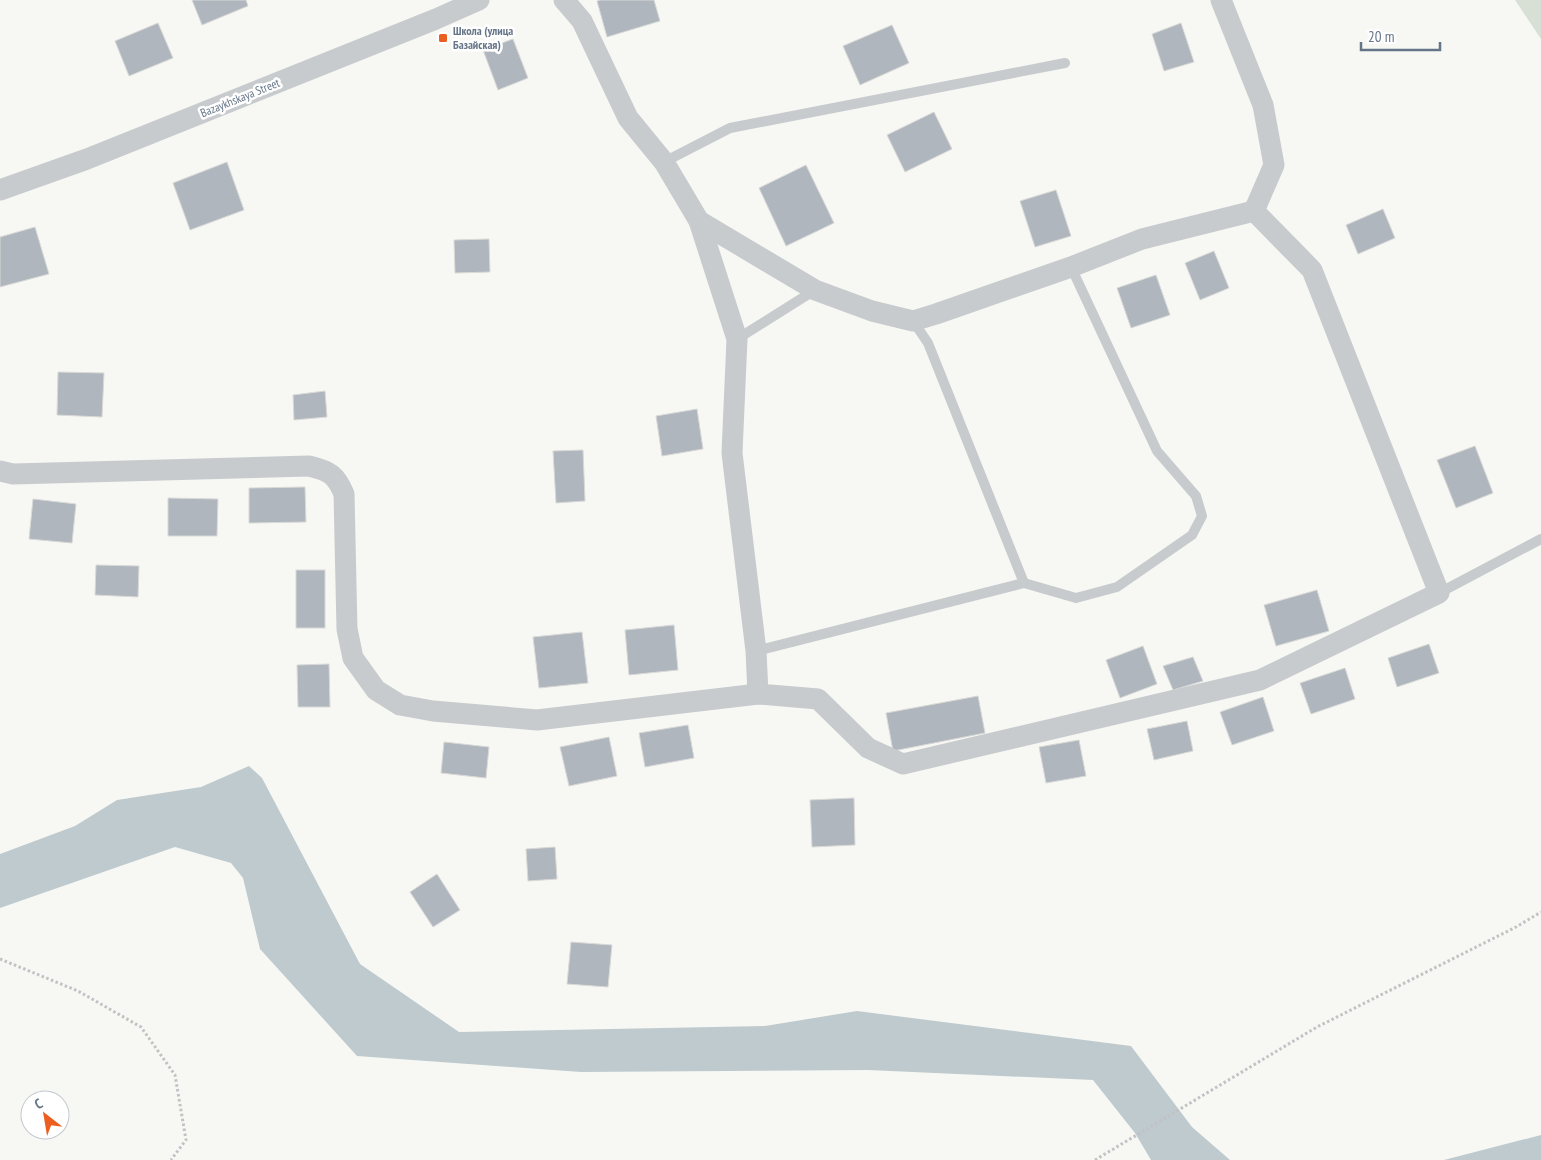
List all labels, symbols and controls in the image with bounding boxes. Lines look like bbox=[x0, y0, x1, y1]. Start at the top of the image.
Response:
scale bar bbox=[1361, 20, 1440, 52]
place label: Школа (улица Базайская) bbox=[453, 23, 513, 52]
text: 20 m bbox=[1368, 27, 1394, 46]
marker: Школа (улица Базайская) bbox=[437, 32, 449, 44]
street label: Bazaykhskaya Street bbox=[198, 75, 282, 120]
north arrow bbox=[20, 1090, 70, 1140]
text: С bbox=[31, 1094, 46, 1113]

